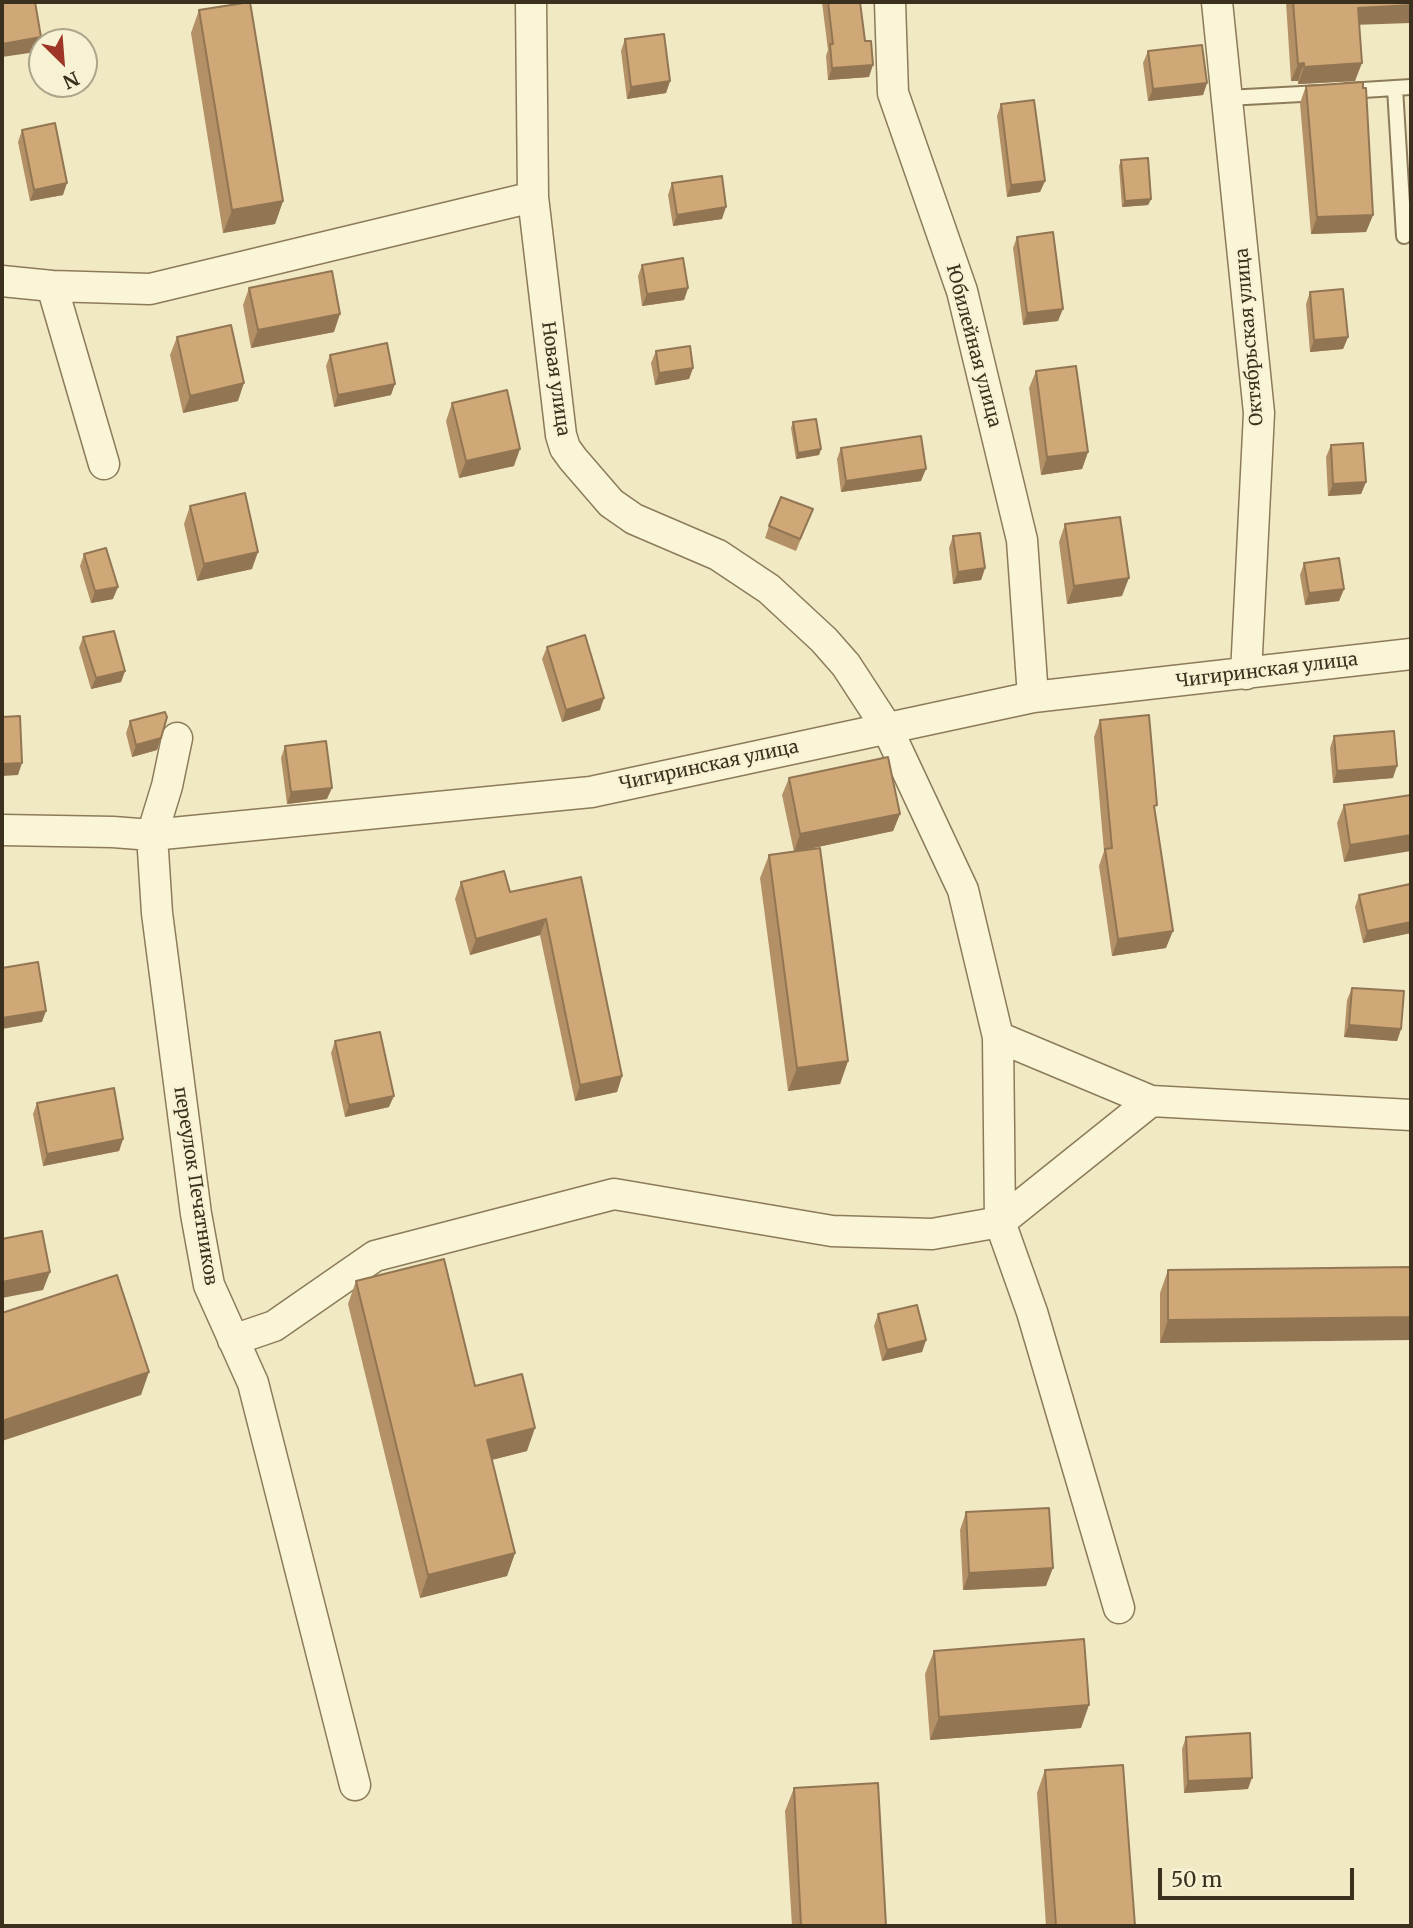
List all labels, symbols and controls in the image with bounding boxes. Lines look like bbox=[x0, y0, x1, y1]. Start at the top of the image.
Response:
north arrow bbox=[28, 28, 98, 98]
text: N bbox=[59, 66, 83, 94]
street label: Октябрьская улица bbox=[1231, 247, 1269, 427]
street label: Юбилейная улица bbox=[941, 262, 1005, 430]
street label: Новая улица bbox=[536, 320, 574, 438]
street label: Чигиринская улица bbox=[1175, 649, 1359, 693]
street label: Чигиринская улица bbox=[617, 736, 801, 796]
street label: переулок Печатников bbox=[169, 1085, 221, 1287]
scale bar bbox=[1161, 1854, 1357, 1898]
text: 50 m bbox=[1171, 1866, 1222, 1893]

